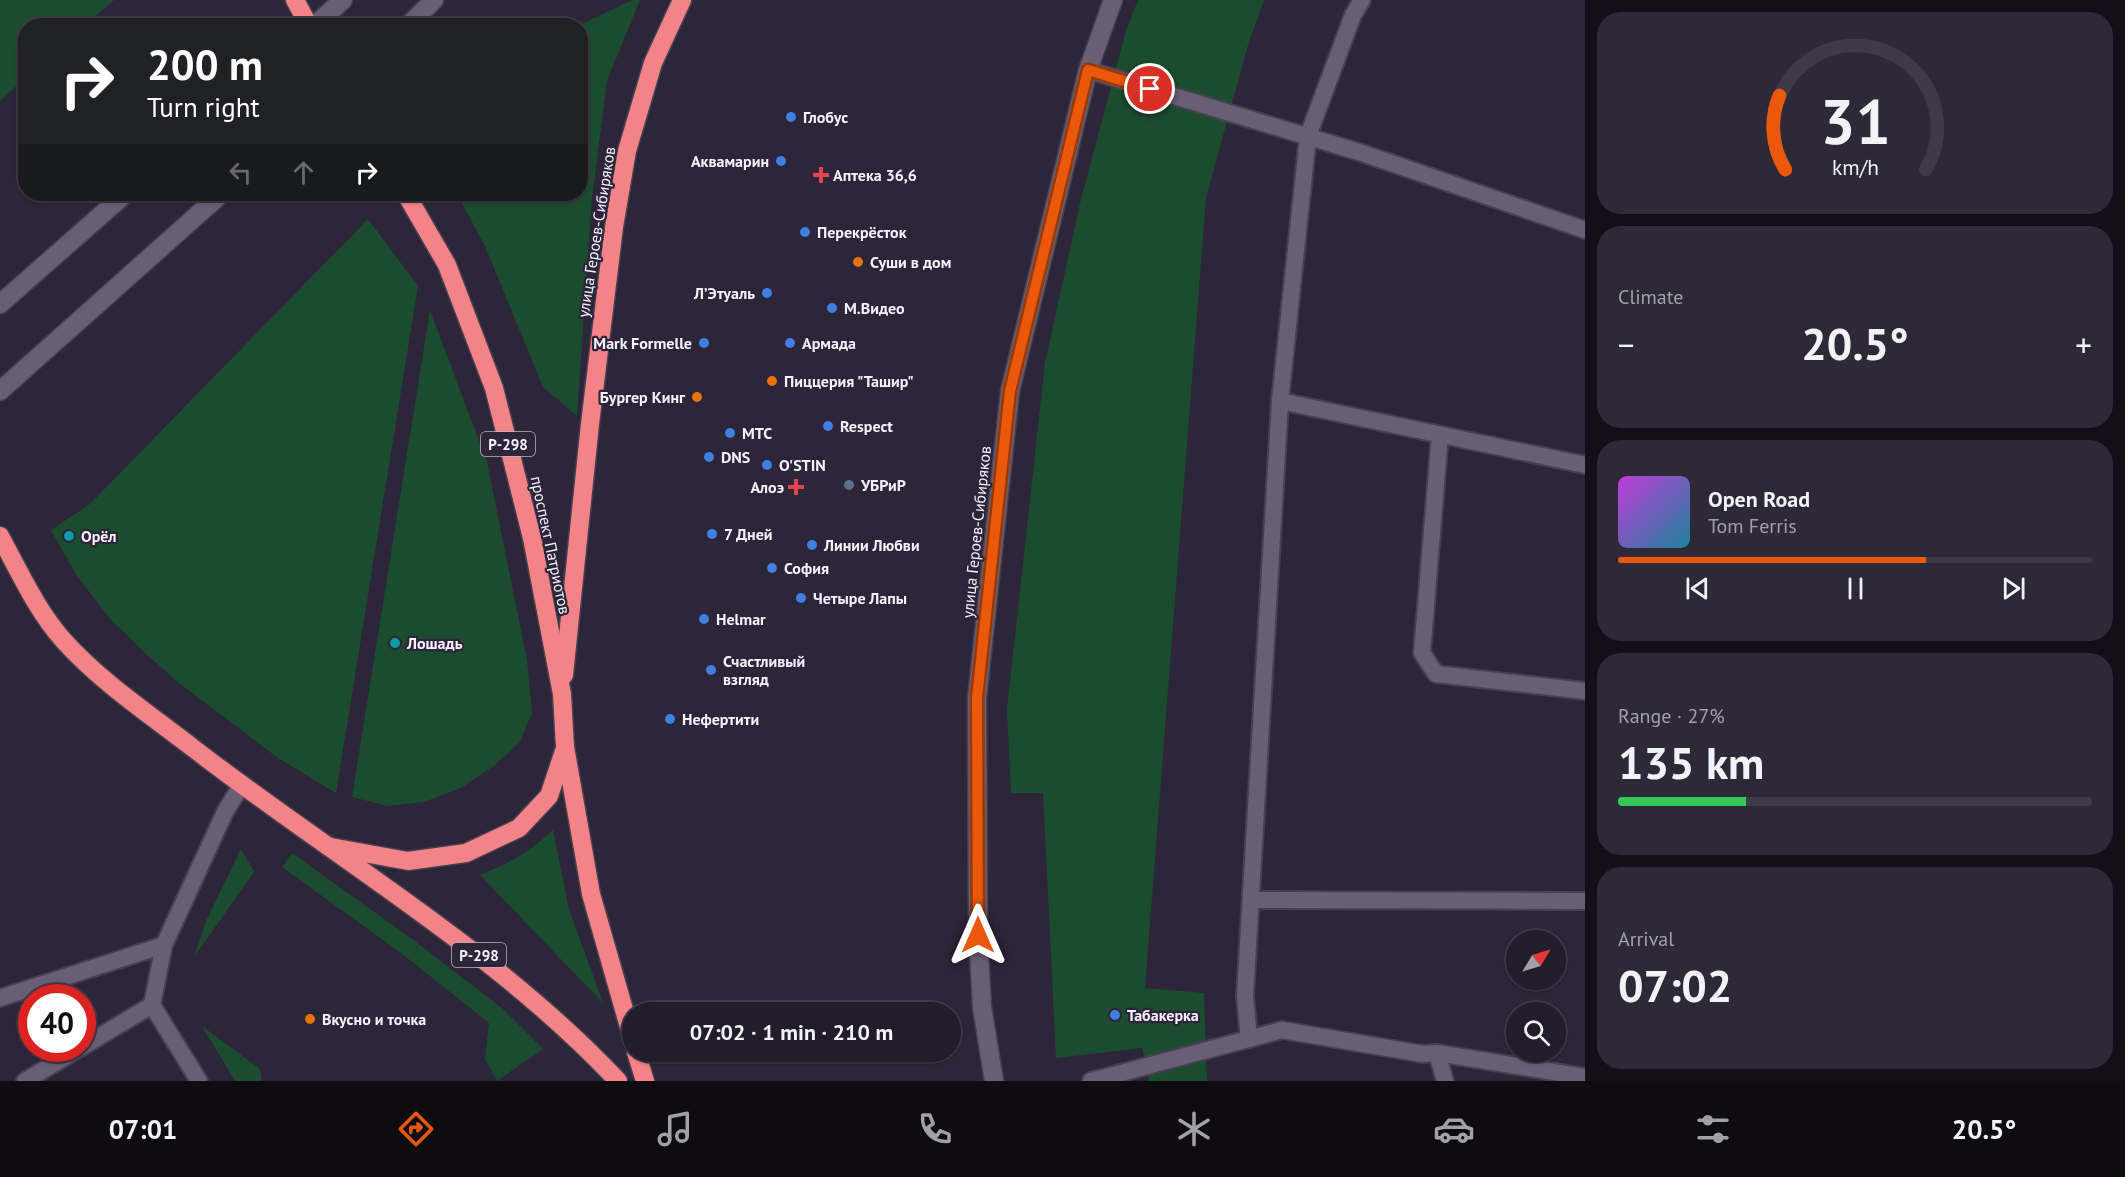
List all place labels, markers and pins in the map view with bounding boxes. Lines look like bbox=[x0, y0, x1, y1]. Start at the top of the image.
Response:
pin bbox=[1124, 63, 1175, 114]
place label: Глобус bbox=[803, 107, 848, 127]
marker: Глобус bbox=[784, 110, 798, 124]
place label: Аквамарин bbox=[691, 151, 769, 171]
marker: Аквамарин bbox=[774, 154, 788, 168]
place label: Аптека 36,6 bbox=[833, 165, 917, 185]
marker: Аптека 36,6 bbox=[814, 168, 828, 182]
place label: Перекрёсток bbox=[817, 222, 907, 242]
marker: Перекрёсток bbox=[798, 225, 812, 239]
place label: Суши в дом bbox=[870, 252, 951, 272]
marker: Суши в дом bbox=[851, 255, 865, 269]
place label: Л’Этуаль bbox=[693, 283, 755, 303]
marker: Л’Этуаль bbox=[760, 286, 774, 300]
place label: М.Видео bbox=[844, 298, 905, 318]
marker: М.Видео bbox=[825, 301, 839, 315]
place label: Mark Formelle bbox=[593, 333, 692, 353]
place label: Армада bbox=[802, 333, 856, 353]
marker: Mark Formelle bbox=[697, 336, 711, 350]
marker: Армада bbox=[783, 336, 797, 350]
place label: Пиццерия "Ташир" bbox=[784, 371, 914, 391]
marker: Пиццерия "Ташир" bbox=[765, 374, 779, 388]
place label: Бургер Кинг bbox=[600, 387, 686, 407]
marker: Бургер Кинг bbox=[690, 390, 704, 404]
place label: Respect bbox=[840, 416, 893, 436]
marker: Respect bbox=[821, 419, 835, 433]
place label: МТС bbox=[742, 423, 772, 443]
marker: МТС bbox=[723, 426, 737, 440]
place label: DNS bbox=[721, 447, 750, 467]
marker: DNS bbox=[702, 450, 716, 464]
place label: O'STIN bbox=[779, 455, 826, 475]
marker: O'STIN bbox=[760, 458, 774, 472]
place label: УБРиР bbox=[860, 475, 906, 495]
place label: Алоэ bbox=[751, 477, 784, 497]
marker: УБРиР bbox=[842, 478, 856, 492]
marker: Алоэ bbox=[789, 480, 803, 494]
place label: 7 Дней bbox=[724, 524, 773, 544]
place label: Орёл bbox=[81, 526, 117, 546]
marker: 7 Дней bbox=[705, 527, 719, 541]
marker: Орёл bbox=[62, 529, 76, 543]
place label: Линии Любви bbox=[823, 535, 920, 555]
marker: Линии Любви bbox=[805, 538, 819, 552]
place label: София bbox=[784, 558, 829, 578]
marker: София bbox=[765, 561, 779, 575]
place label: Четыре Лапы bbox=[813, 588, 907, 608]
marker: Четыре Лапы bbox=[794, 591, 808, 605]
place label: Helmar bbox=[716, 609, 766, 629]
marker: Helmar bbox=[697, 612, 711, 626]
place label: Лошадь bbox=[406, 633, 463, 653]
marker: Лошадь bbox=[388, 636, 402, 650]
place label: Счастливый взгляд bbox=[723, 651, 805, 689]
marker: Счастливый взгляд bbox=[704, 663, 718, 677]
place label: Нефертити bbox=[682, 709, 759, 729]
marker: Нефертити bbox=[663, 712, 677, 726]
place label: Табакерка bbox=[1127, 1005, 1199, 1025]
marker: Табакерка bbox=[1108, 1008, 1122, 1022]
place label: Вкусно и точка bbox=[322, 1009, 426, 1029]
marker: Вкусно и точка bbox=[303, 1012, 317, 1026]

